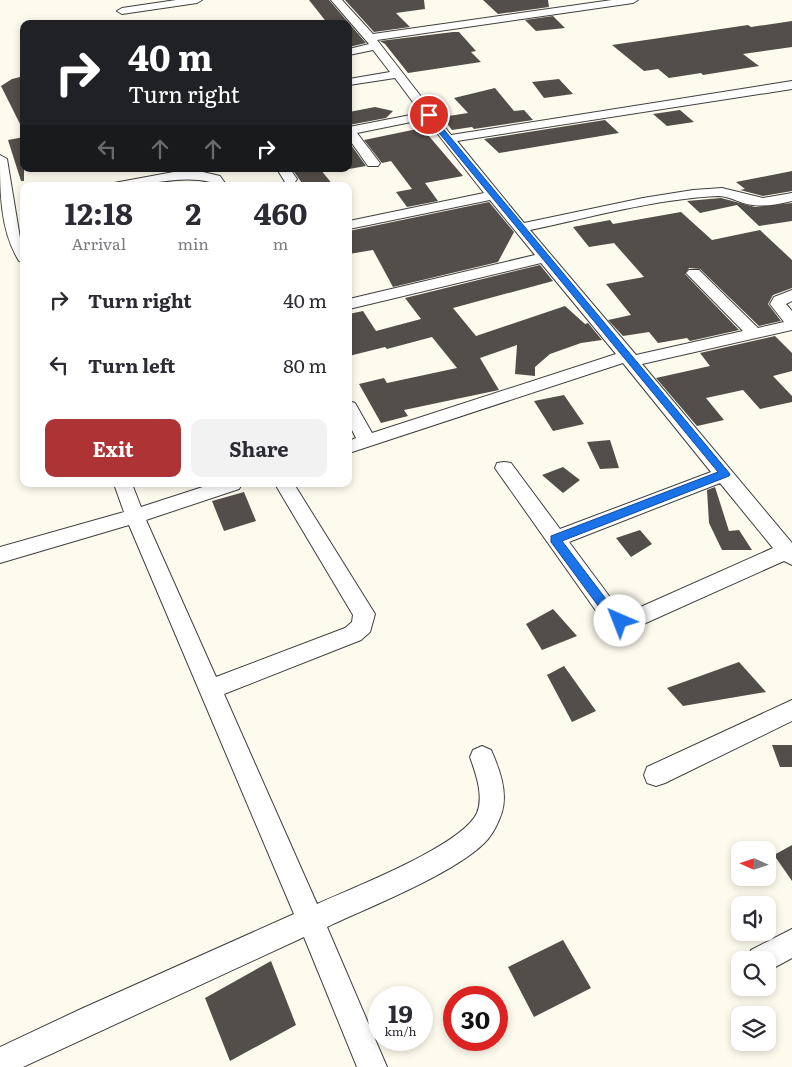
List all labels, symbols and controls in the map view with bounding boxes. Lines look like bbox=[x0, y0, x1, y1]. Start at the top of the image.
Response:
text: 40 m bbox=[128, 30, 213, 82]
icon: right bbox=[45, 40, 110, 105]
text: Turn right bbox=[128, 77, 240, 110]
pin bbox=[408, 94, 450, 136]
icon: arrive bbox=[415, 101, 443, 129]
icon: left bbox=[93, 135, 121, 163]
icon: ahead bbox=[146, 135, 174, 163]
icon: ahead bbox=[199, 135, 227, 163]
icon: right bbox=[252, 135, 280, 163]
text: 12:18 bbox=[64, 190, 133, 234]
text: 2 bbox=[185, 190, 201, 234]
text: 460 bbox=[253, 190, 308, 234]
text: Arrival bbox=[71, 231, 126, 255]
text: min bbox=[177, 231, 209, 255]
text: m bbox=[273, 231, 288, 255]
icon: right bbox=[45, 286, 73, 314]
text: Turn right bbox=[88, 286, 192, 314]
text: 40 m bbox=[283, 286, 327, 314]
icon: left bbox=[45, 351, 73, 379]
text: Turn left bbox=[88, 351, 175, 379]
text: 80 m bbox=[283, 351, 327, 379]
button: Exit bbox=[45, 419, 181, 477]
button: Share bbox=[191, 419, 327, 477]
position arrow bbox=[593, 594, 645, 646]
north arrow bbox=[731, 841, 776, 886]
map controls bbox=[731, 841, 776, 1051]
button: sound bbox=[731, 896, 776, 941]
button: search bbox=[731, 951, 776, 996]
speed limit sign: 30 bbox=[443, 986, 508, 1051]
text: 19 bbox=[388, 994, 413, 1031]
button: layers bbox=[731, 1006, 776, 1051]
text: km/h bbox=[385, 1022, 416, 1040]

